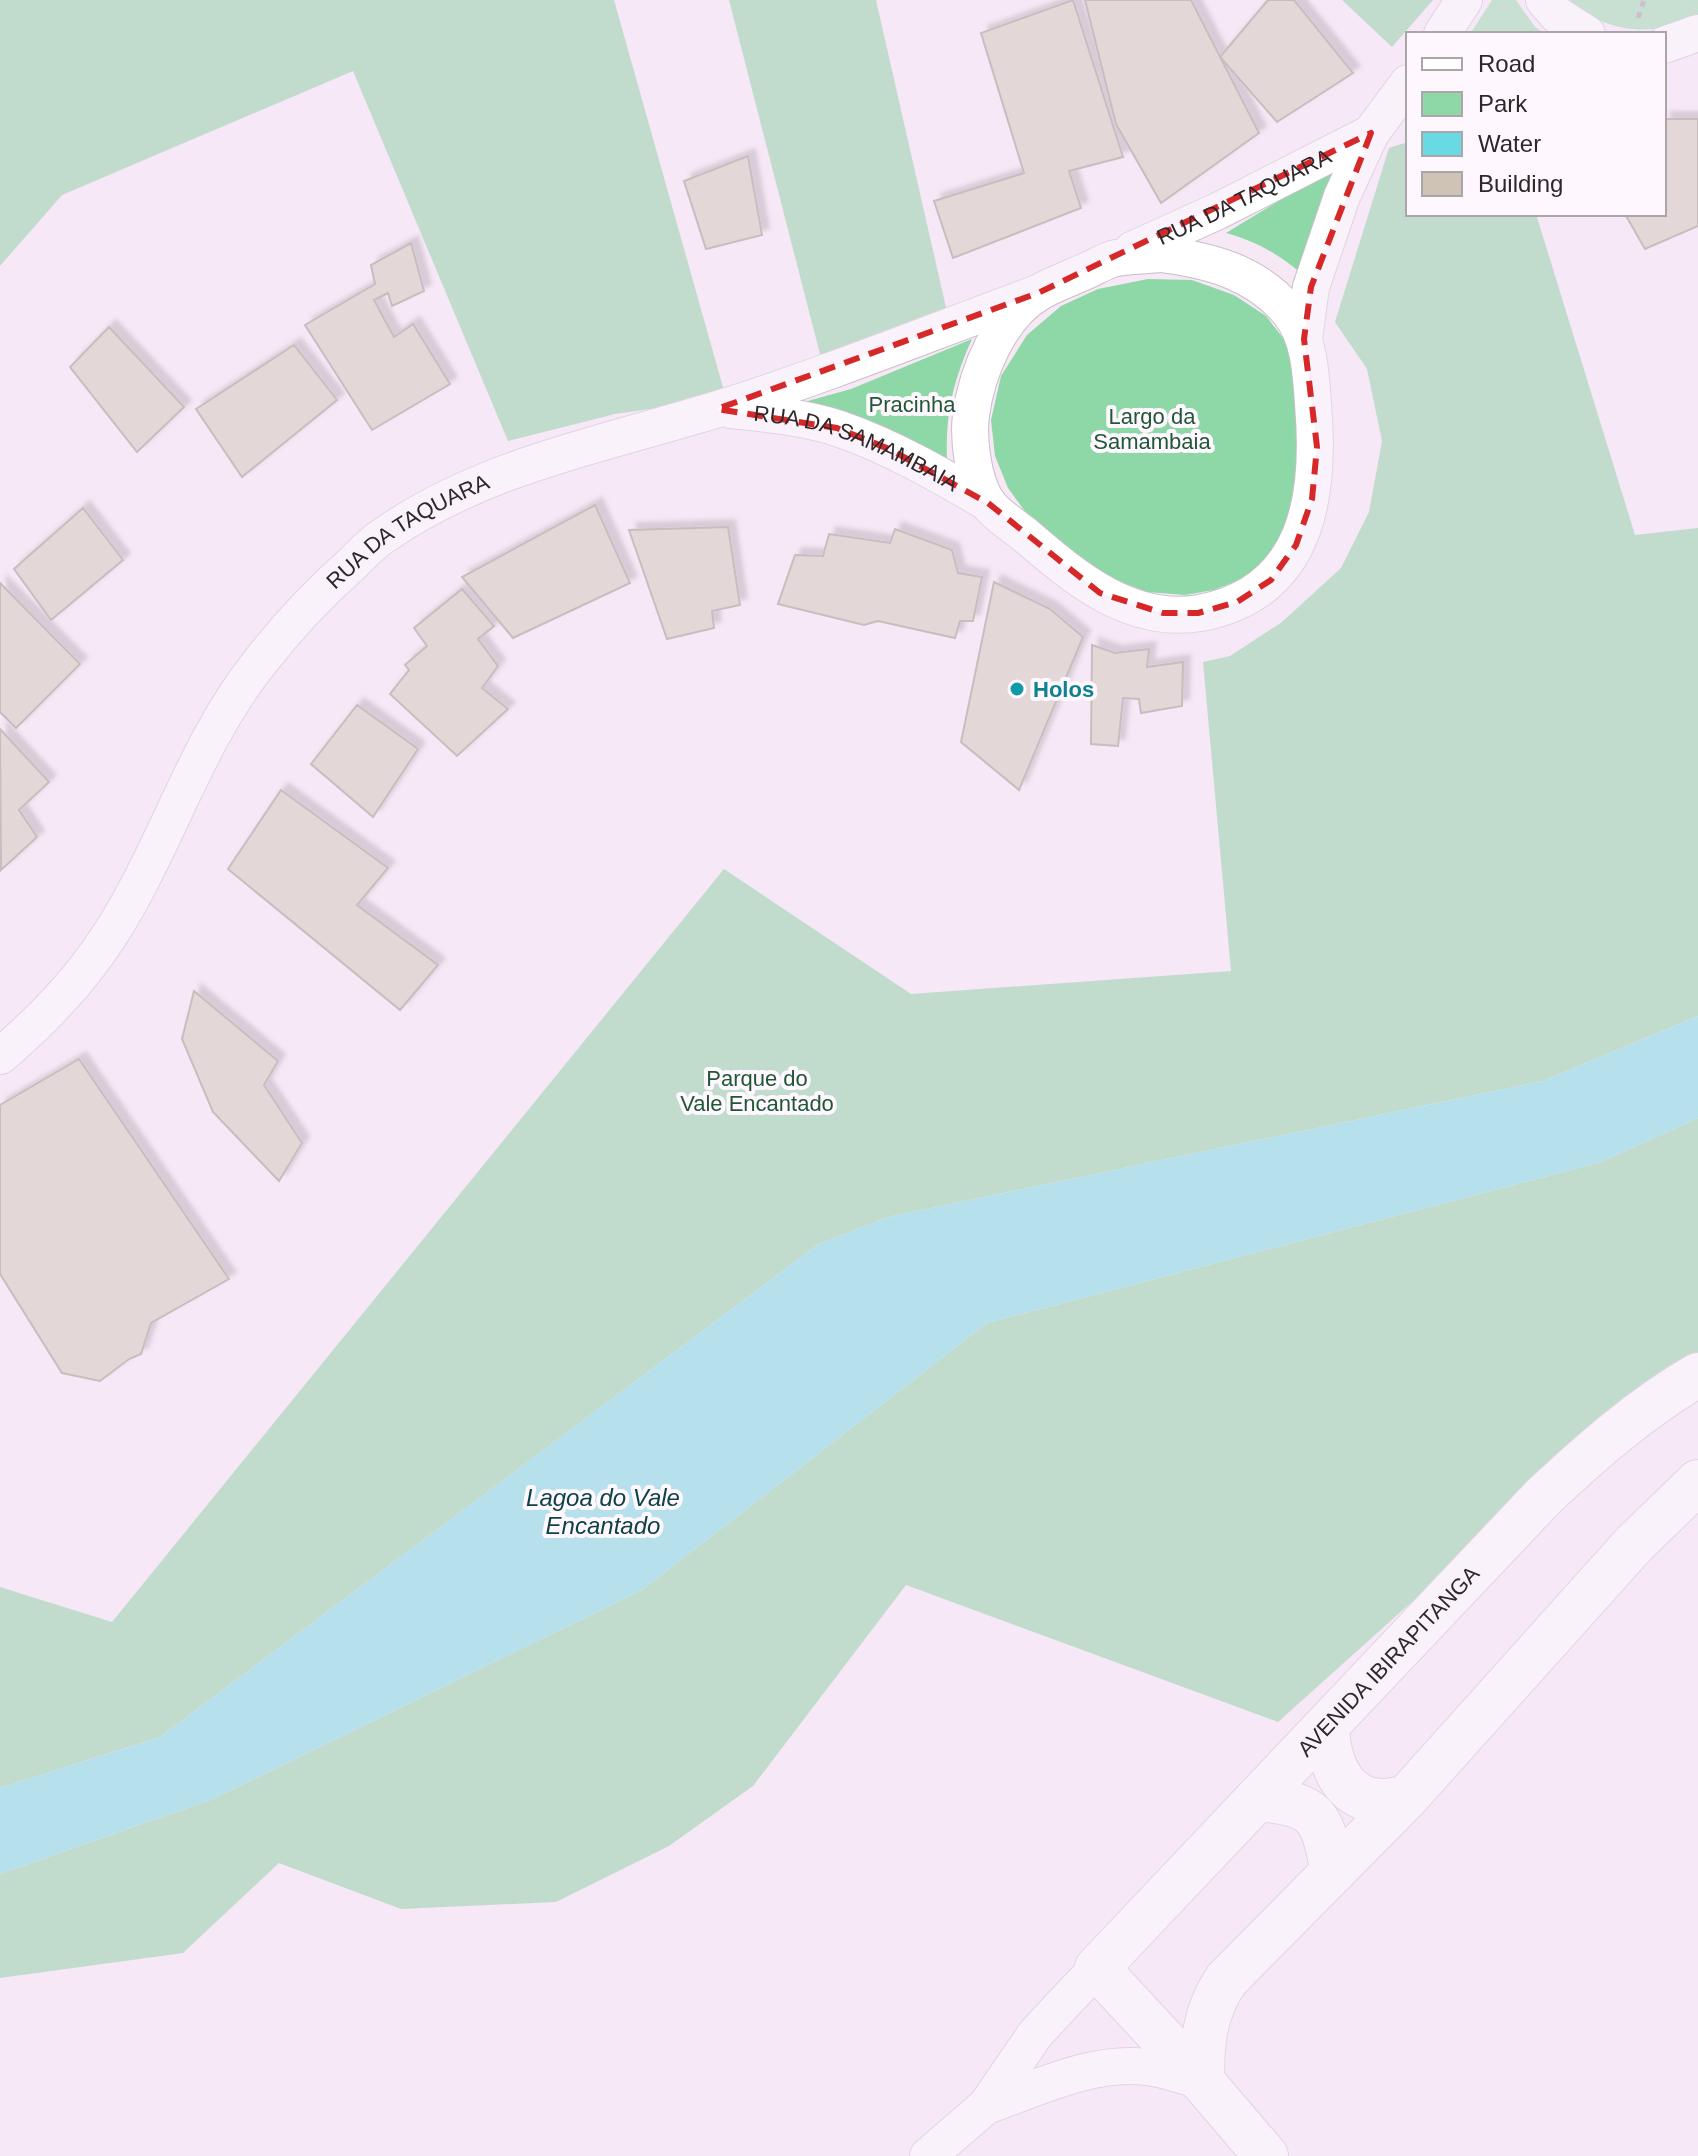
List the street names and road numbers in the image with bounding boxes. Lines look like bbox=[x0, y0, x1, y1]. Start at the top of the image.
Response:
street label: RUA DA TAQUARA bbox=[1153, 143, 1336, 250]
street label: RUA DA SAMAMBAIA bbox=[752, 401, 963, 497]
street label: RUA DA TAQUARA bbox=[321, 469, 493, 594]
street label: AVENIDA IBIRAPITANGA bbox=[1292, 1561, 1484, 1761]

